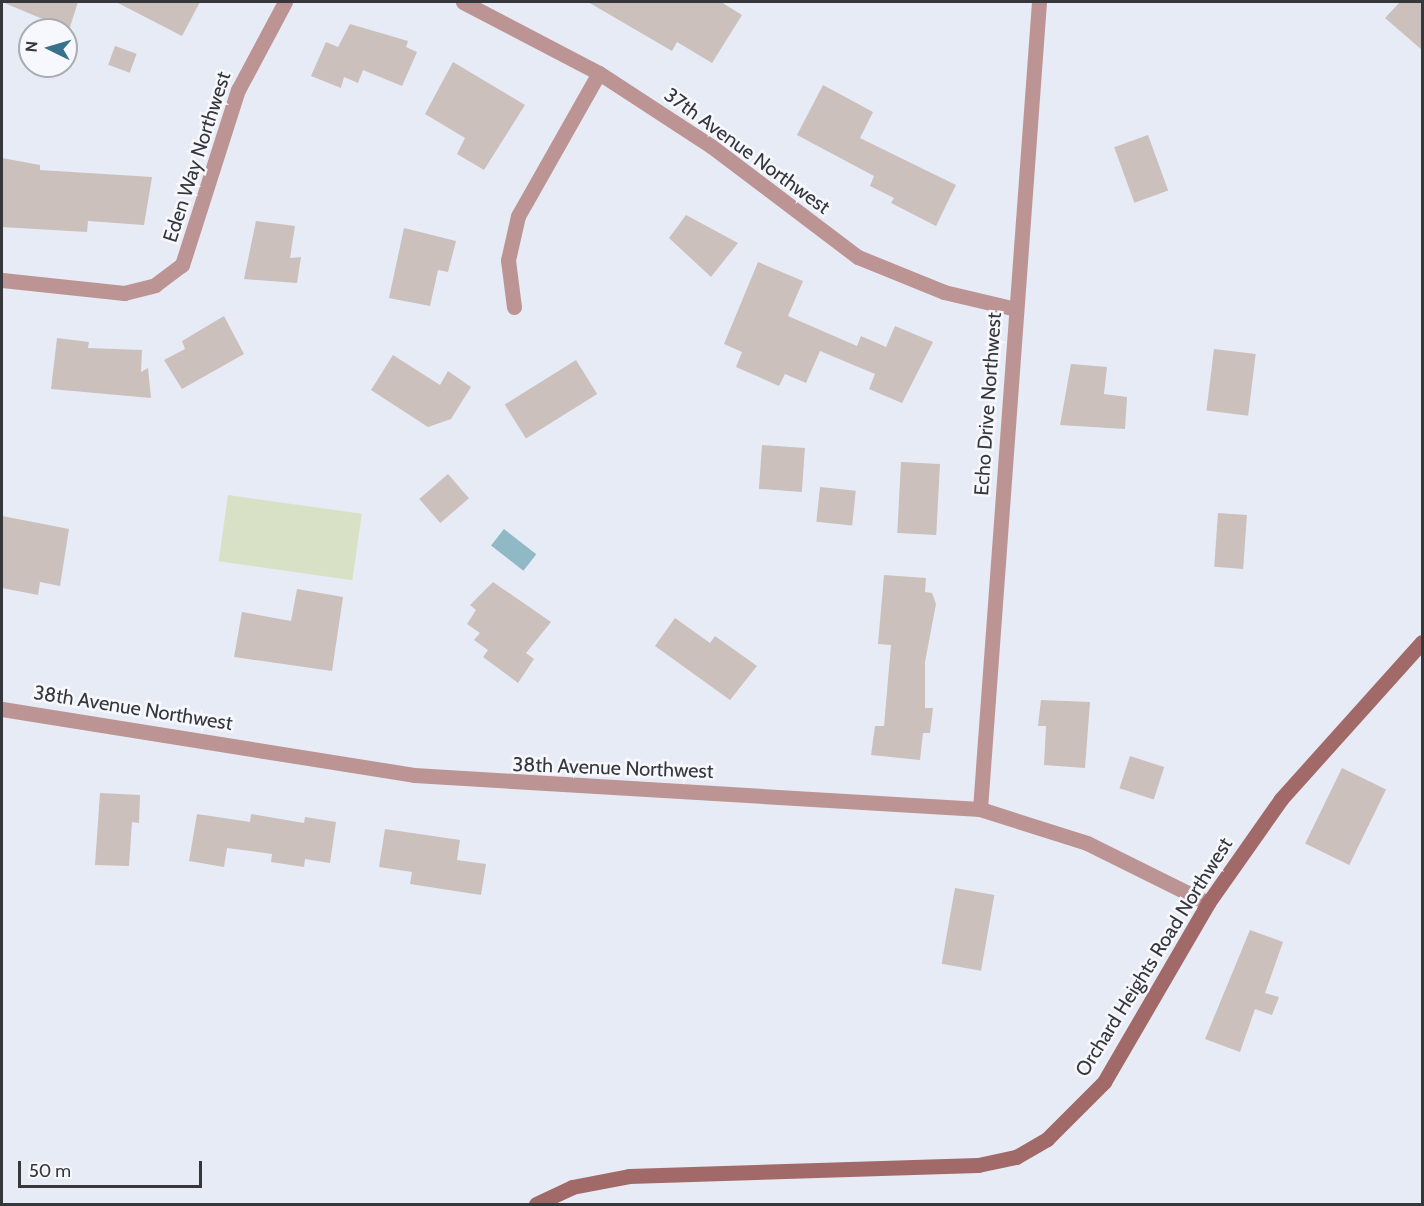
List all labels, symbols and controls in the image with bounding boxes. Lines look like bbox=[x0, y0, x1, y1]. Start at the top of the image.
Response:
north arrow bbox=[18, 18, 78, 78]
text: N bbox=[22, 40, 42, 53]
street label: Eden Way Northwest bbox=[158, 69, 236, 245]
street label: 37th Avenue Northwest bbox=[659, 83, 835, 219]
street label: Echo Drive Northwest bbox=[970, 312, 1006, 496]
street label: 38th Avenue Northwest bbox=[32, 680, 234, 736]
street label: 38th Avenue Northwest bbox=[512, 752, 714, 784]
street label: Orchard Heights Road Northwest bbox=[1070, 833, 1238, 1081]
scale bar bbox=[21, 1149, 206, 1187]
text: 50 m bbox=[29, 1160, 71, 1182]

